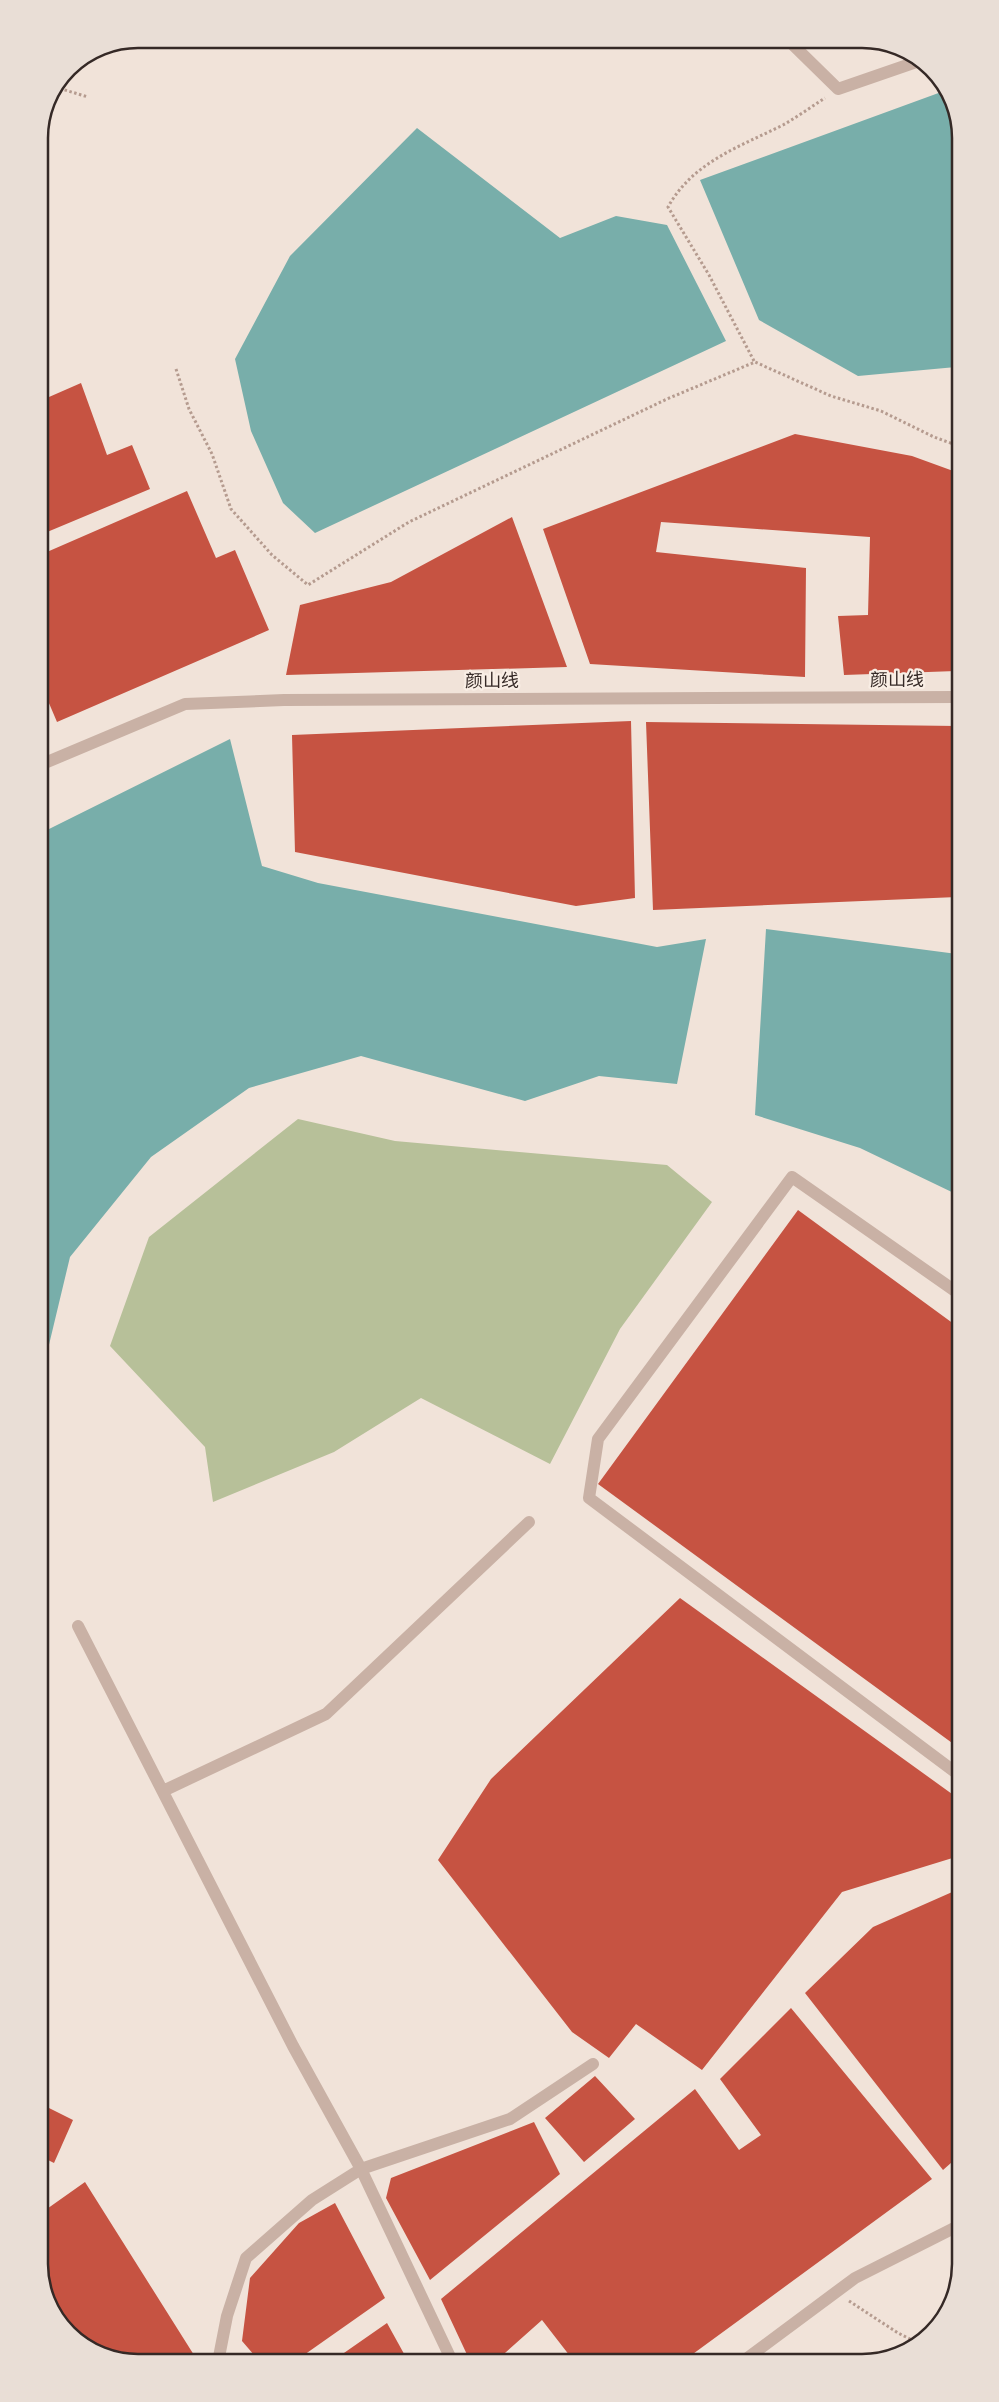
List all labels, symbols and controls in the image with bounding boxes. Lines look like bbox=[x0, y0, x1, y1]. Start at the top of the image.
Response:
street label: 颜山线 bbox=[870, 666, 924, 693]
street label: 颜山线 bbox=[465, 667, 519, 694]

